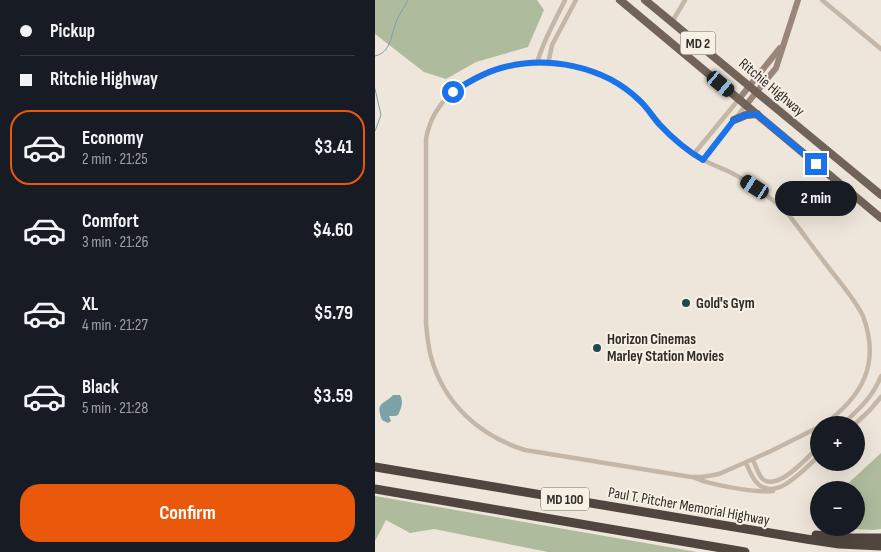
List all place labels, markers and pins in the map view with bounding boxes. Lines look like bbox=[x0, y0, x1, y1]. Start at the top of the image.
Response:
place label: Gold's Gym bbox=[696, 294, 755, 313]
marker: Gold's Gym bbox=[680, 297, 692, 309]
place label: Horizon Cinemas Marley Station Movies bbox=[607, 330, 724, 366]
marker: Horizon Cinemas Marley Station Movies bbox=[591, 342, 603, 354]

